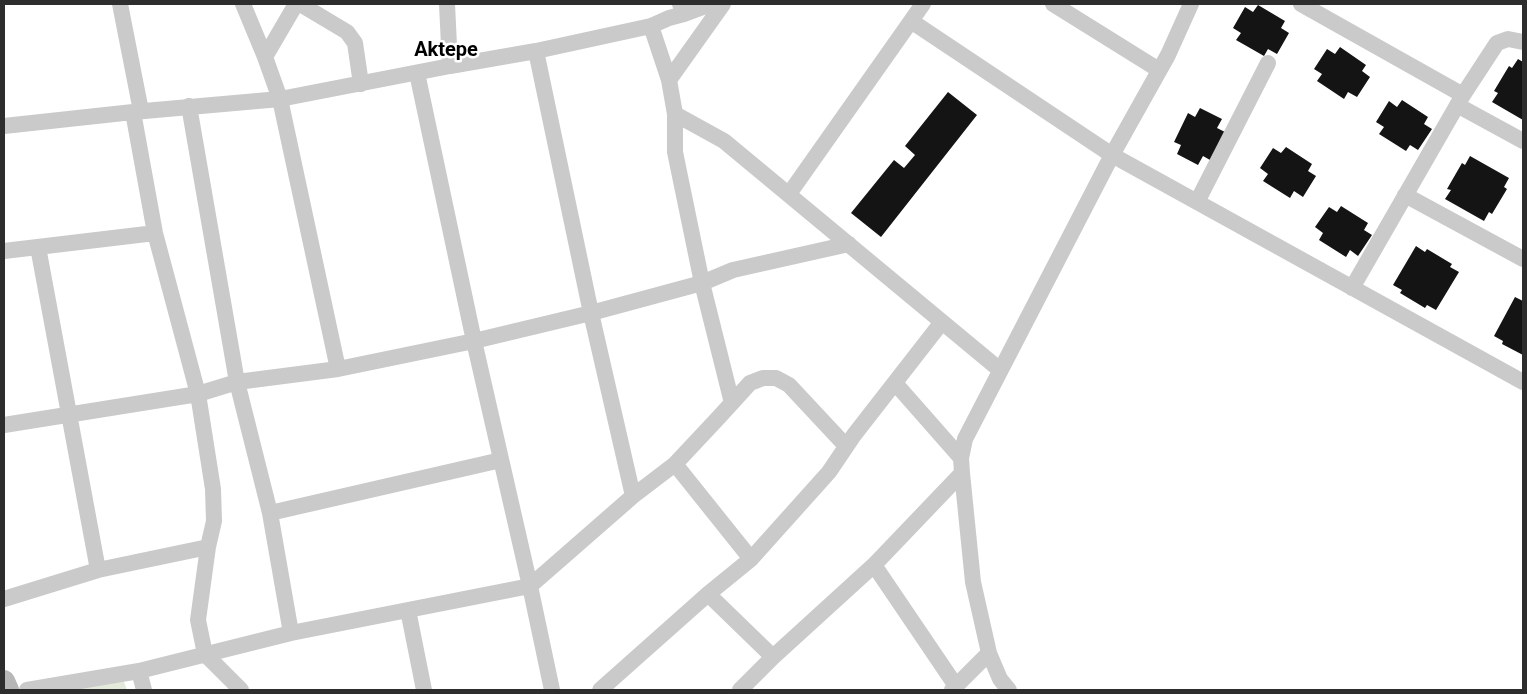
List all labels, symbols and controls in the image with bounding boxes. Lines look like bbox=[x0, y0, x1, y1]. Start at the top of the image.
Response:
district label: Aktepe bbox=[414, 39, 478, 63]

